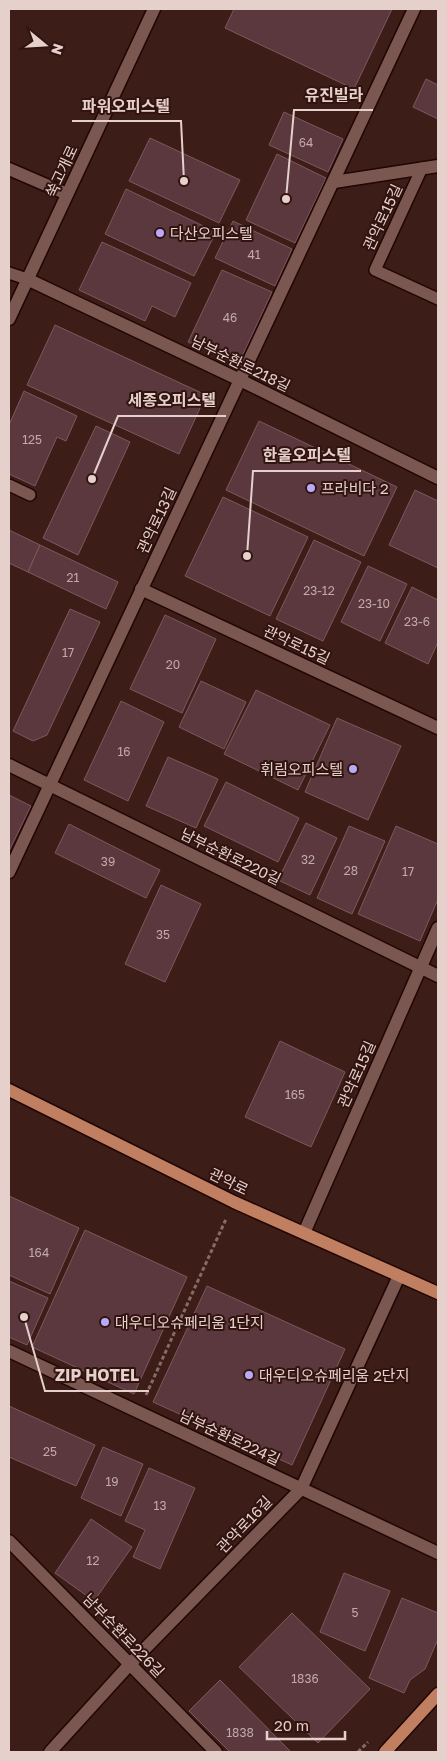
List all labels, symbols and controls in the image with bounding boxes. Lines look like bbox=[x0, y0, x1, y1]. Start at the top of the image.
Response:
north arrow bbox=[20, 20, 70, 70]
text: N bbox=[48, 41, 68, 57]
callout: 유진빌라 bbox=[294, 79, 373, 110]
text: 유진빌라 bbox=[305, 85, 364, 105]
callout: 파워오피스텔 bbox=[72, 90, 181, 121]
text: 파워오피스텔 bbox=[82, 96, 170, 116]
house number: 64 bbox=[299, 135, 313, 150]
street label: 쑥고개로 bbox=[41, 142, 81, 200]
street label: 관악로15길 bbox=[359, 181, 405, 253]
place label: 다산오피스텔 bbox=[170, 224, 253, 242]
marker: 다산오피스텔 bbox=[154, 227, 166, 239]
house number: 41 bbox=[247, 247, 261, 262]
house number: 46 bbox=[223, 310, 237, 325]
street label: 남부순환로218길 bbox=[189, 331, 293, 395]
callout: 세종오피스텔 bbox=[118, 385, 226, 416]
text: 세종오피스텔 bbox=[128, 390, 216, 410]
house number: 125 bbox=[22, 432, 42, 447]
callout: 한울오피스텔 bbox=[253, 440, 361, 471]
text: 한울오피스텔 bbox=[263, 445, 351, 465]
place label: 프라비다 2 bbox=[321, 479, 389, 497]
marker: 프라비다 2 bbox=[305, 482, 317, 494]
street label: 관악로13길 bbox=[133, 484, 179, 556]
house number: 21 bbox=[67, 570, 80, 585]
house number: 23-12 bbox=[303, 583, 335, 598]
house number: 23-10 bbox=[358, 596, 390, 611]
house number: 23-6 bbox=[404, 614, 430, 629]
street label: 관악로15길 bbox=[261, 621, 333, 667]
house number: 17 bbox=[62, 645, 74, 660]
house number: 20 bbox=[166, 657, 180, 672]
house number: 16 bbox=[117, 744, 131, 759]
place label: 휘림오피스텔 bbox=[260, 760, 343, 778]
marker: 휘림오피스텔 bbox=[347, 763, 359, 775]
street label: 남부순환로220길 bbox=[178, 824, 284, 888]
house number: 32 bbox=[301, 852, 315, 867]
house number: 39 bbox=[101, 854, 115, 869]
house number: 28 bbox=[344, 863, 358, 878]
house number: 17 bbox=[402, 864, 414, 879]
house number: 35 bbox=[156, 927, 170, 942]
street label: 관악로15길 bbox=[333, 1038, 379, 1110]
house number: 165 bbox=[285, 1087, 305, 1102]
street label: 관악로 bbox=[206, 1164, 252, 1198]
house number: 164 bbox=[29, 1245, 49, 1260]
place label: 대우디오슈페리움 1단지 bbox=[115, 1313, 264, 1331]
marker: 대우디오슈페리움 1단지 bbox=[99, 1316, 111, 1328]
callout: ZIP HOTEL bbox=[45, 1360, 149, 1391]
text: ZIP HOTEL bbox=[55, 1365, 139, 1385]
place label: 대우디오슈페리움 2단지 bbox=[259, 1366, 409, 1384]
marker: 대우디오슈페리움 2단지 bbox=[243, 1369, 255, 1381]
street label: 남부순환로224길 bbox=[177, 1406, 283, 1468]
house number: 25 bbox=[43, 1444, 57, 1459]
house number: 19 bbox=[105, 1474, 119, 1489]
street label: 관악로16길 bbox=[213, 1492, 275, 1556]
house number: 13 bbox=[154, 1498, 166, 1513]
house number: 12 bbox=[87, 1553, 99, 1568]
street label: 남부순환로226길 bbox=[80, 1589, 168, 1681]
house number: 5 bbox=[352, 1605, 359, 1620]
house number: 1836 bbox=[291, 1671, 319, 1686]
scale bar bbox=[267, 1708, 344, 1740]
text: 20 m bbox=[274, 1716, 309, 1734]
house number: 1838 bbox=[226, 1725, 254, 1740]

